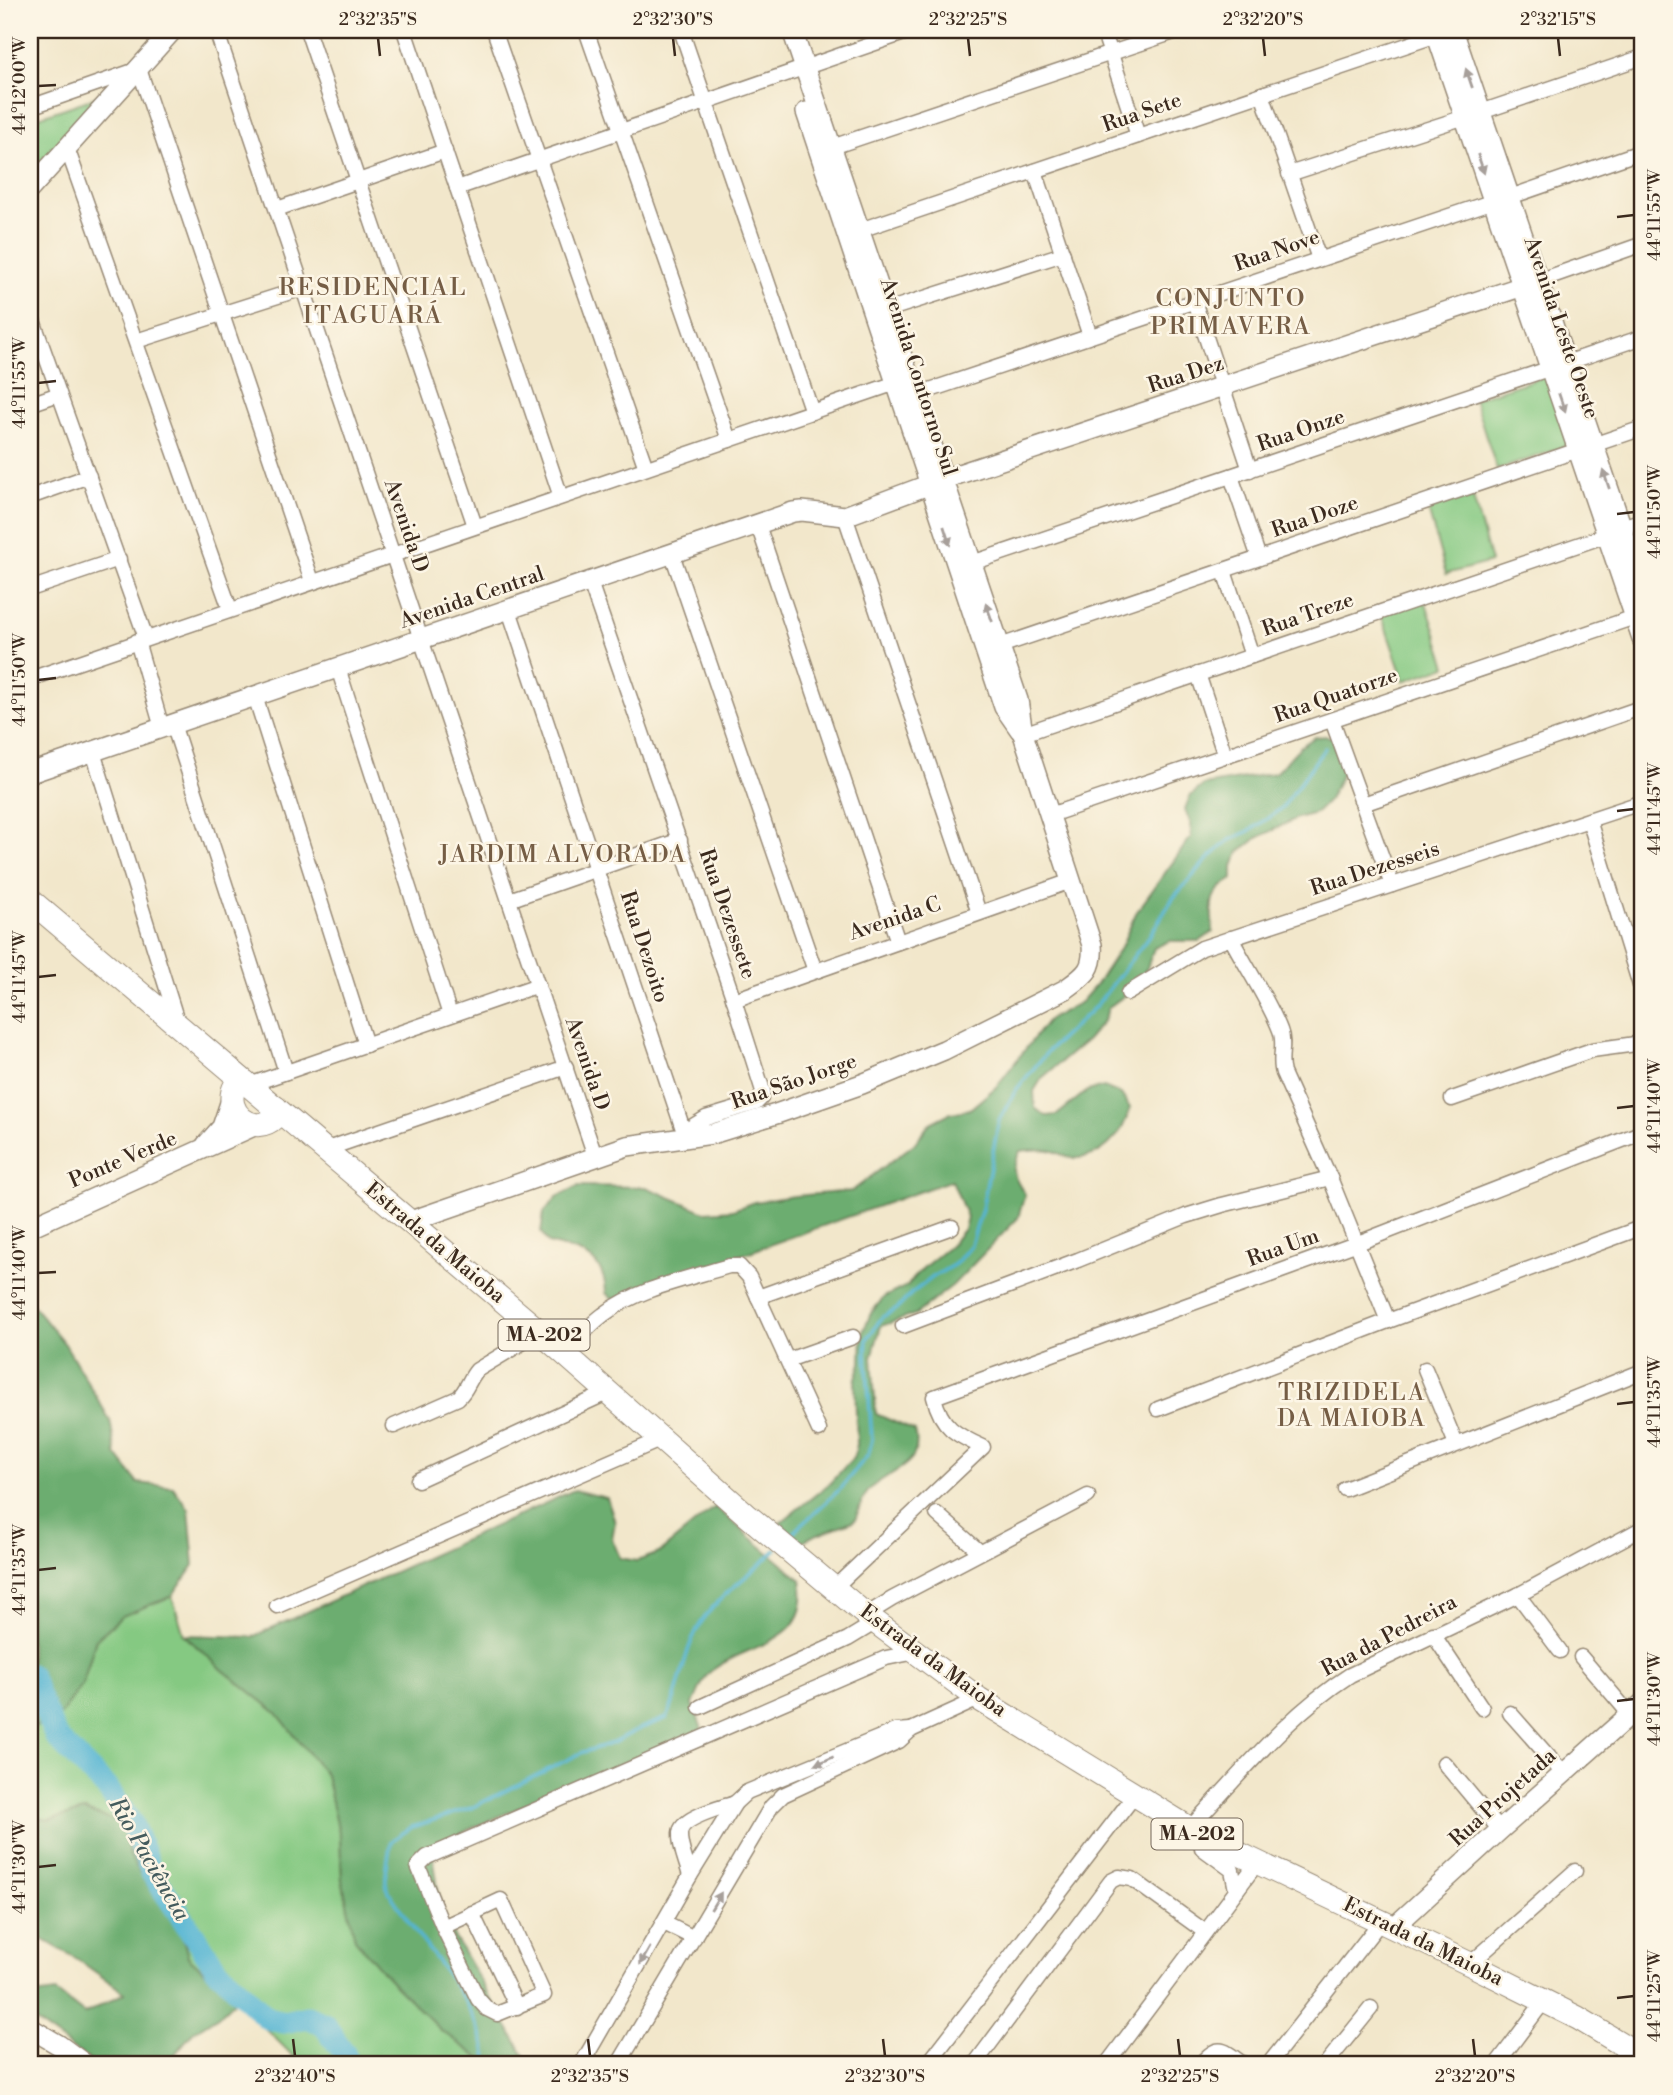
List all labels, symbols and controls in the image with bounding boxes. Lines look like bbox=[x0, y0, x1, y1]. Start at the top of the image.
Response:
text: 2°32'35"S bbox=[339, 8, 417, 31]
text: 2°32'30"S bbox=[633, 8, 713, 31]
text: 2°32'25"S bbox=[929, 8, 1007, 31]
text: 2°32'20"S bbox=[1223, 8, 1303, 31]
text: 2°32'15"S bbox=[1520, 8, 1596, 31]
text: 44°12'00"W bbox=[8, 36, 31, 135]
one-way arrow bbox=[1463, 68, 1474, 89]
street label: Rua Sete bbox=[1099, 87, 1185, 139]
one-way arrow bbox=[1476, 154, 1487, 175]
text: 44°11'55"W bbox=[1643, 168, 1666, 261]
street label: Rua Nove bbox=[1231, 224, 1323, 278]
street label: Avenida Leste Oeste bbox=[1517, 233, 1604, 422]
district label: RESIDENCIAL ITAGUARÁ bbox=[279, 273, 467, 331]
street label: Avenida Contorno Sul bbox=[873, 274, 962, 479]
district label: CONJUNTO PRIMAVERA bbox=[1150, 284, 1312, 342]
text: 44°11'55"W bbox=[8, 336, 31, 429]
street label: Rua Dez bbox=[1145, 351, 1227, 399]
one-way arrow bbox=[1557, 392, 1568, 413]
street label: Rua Onze bbox=[1254, 404, 1348, 458]
text: 44°11'50"W bbox=[1643, 464, 1666, 559]
one-way arrow bbox=[1600, 469, 1611, 490]
street label: Avenida D bbox=[378, 475, 434, 576]
street label: Rua Doze bbox=[1268, 490, 1362, 544]
one-way arrow bbox=[942, 526, 953, 547]
street label: Avenida Central bbox=[395, 561, 548, 635]
street label: Rua Treze bbox=[1259, 587, 1357, 643]
one-way arrow bbox=[983, 602, 994, 623]
text: 44°11'50"W bbox=[8, 632, 31, 727]
street label: Rua Quatorze bbox=[1271, 663, 1401, 729]
text: 44°11'45"W bbox=[1643, 762, 1666, 855]
street label: Rua Dezesseis bbox=[1307, 836, 1443, 902]
district label: JARDIM ALVORADA bbox=[438, 841, 687, 869]
street label: Rua Dezessete bbox=[693, 846, 761, 982]
street label: Rua Dezoito bbox=[614, 888, 674, 1006]
street label: Avenida C bbox=[845, 891, 944, 947]
text: 44°11'45"W bbox=[8, 930, 31, 1023]
street label: Avenida D bbox=[559, 1013, 615, 1114]
street label: Rua São Jorge bbox=[728, 1048, 860, 1116]
text: 44°11'40"W bbox=[1643, 1058, 1666, 1153]
street label: Ponte Verde bbox=[65, 1126, 181, 1194]
street label: Estrada da Maioba bbox=[360, 1177, 511, 1310]
street label: Rua Um bbox=[1243, 1223, 1323, 1273]
text: 44°11'40"W bbox=[8, 1225, 31, 1320]
road number: MA-202 bbox=[498, 1320, 590, 1350]
text: 44°11'35"W bbox=[1643, 1355, 1666, 1448]
district label: TRIZIDELA DA MAIOBA bbox=[1277, 1379, 1427, 1433]
text: 44°11'35"W bbox=[8, 1523, 31, 1616]
street label: Rua da Pedreira bbox=[1317, 1589, 1462, 1683]
street label: Estrada da Maioba bbox=[854, 1599, 1012, 1723]
text: 44°11'30"W bbox=[1643, 1651, 1666, 1746]
street label: Rua Projetada bbox=[1444, 1743, 1562, 1853]
one-way arrow bbox=[814, 1755, 835, 1766]
water label: Rio Paciência bbox=[102, 1791, 196, 1926]
road number: MA-202 bbox=[1152, 1818, 1242, 1850]
text: 44°11'30"W bbox=[8, 1819, 31, 1914]
one-way arrow bbox=[709, 1892, 722, 1911]
street label: Estrada da Maioba bbox=[1339, 1892, 1508, 1992]
one-way arrow bbox=[639, 1946, 651, 1965]
text: 44°11'25"W bbox=[1643, 1949, 1666, 2042]
text: 2°32'40"S bbox=[254, 2065, 336, 2088]
text: 2°32'35"S bbox=[551, 2065, 629, 2088]
text: 2°32'30"S bbox=[845, 2065, 925, 2088]
text: 2°32'25"S bbox=[1141, 2065, 1219, 2088]
text: 2°32'20"S bbox=[1435, 2065, 1515, 2088]

